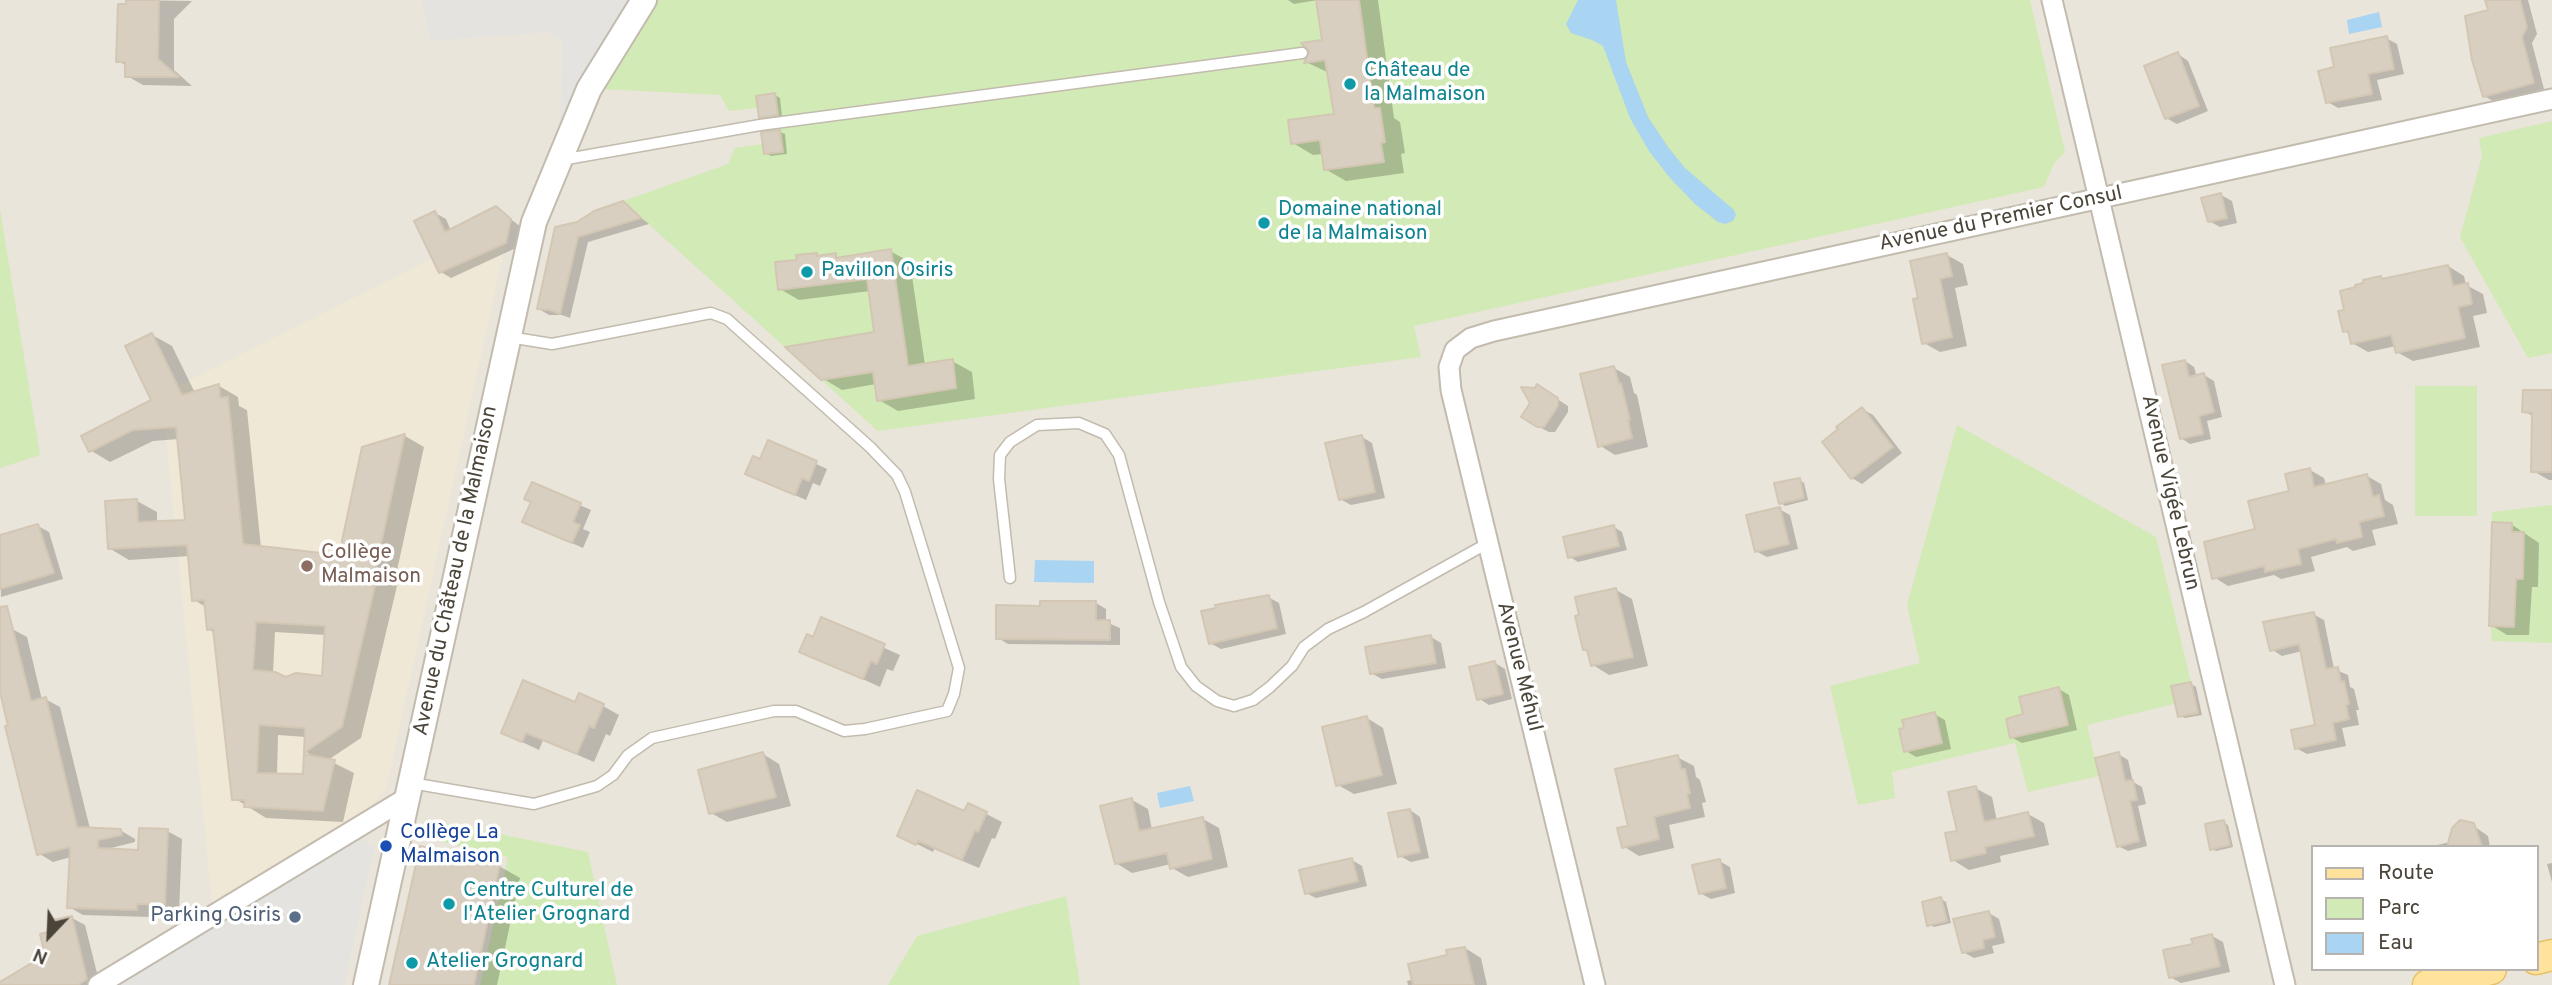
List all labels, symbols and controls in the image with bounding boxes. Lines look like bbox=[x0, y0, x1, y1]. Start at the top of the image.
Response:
place label: Château de la Malmaison bbox=[1364, 59, 1486, 109]
marker: Château de la Malmaison bbox=[1342, 76, 1358, 92]
street label: Avenue du Premier Consul bbox=[1877, 182, 2125, 258]
place label: Domaine national de la Malmaison bbox=[1278, 198, 1442, 248]
marker: Domaine national de la Malmaison bbox=[1256, 215, 1272, 231]
place label: Pavillon Osiris bbox=[821, 259, 953, 285]
marker: Pavillon Osiris bbox=[799, 264, 815, 280]
street label: Avenue Vigée Lebrun bbox=[2134, 393, 2204, 593]
street label: Avenue du Château de la Malmaison bbox=[410, 404, 504, 738]
place label: Collège Malmaison bbox=[321, 541, 421, 591]
marker: Collège Malmaison bbox=[299, 558, 315, 574]
street label: Avenue Méhul bbox=[1490, 600, 1546, 734]
place label: Collège La Malmaison bbox=[400, 821, 500, 871]
marker: Collège La Malmaison bbox=[378, 838, 394, 854]
legend bbox=[2310, 845, 2538, 971]
text: Route bbox=[2378, 860, 2434, 887]
place label: Centre Culturel de l'Atelier Grognard bbox=[463, 879, 633, 929]
text: Parc bbox=[2378, 895, 2420, 922]
marker: Centre Culturel de l'Atelier Grognard bbox=[441, 896, 457, 912]
north arrow bbox=[14, 901, 84, 971]
place label: Parking Osiris bbox=[150, 904, 281, 930]
marker: Parking Osiris bbox=[287, 909, 303, 925]
text: Eau bbox=[2378, 930, 2413, 957]
text: N bbox=[30, 942, 52, 969]
place label: Atelier Grognard bbox=[426, 950, 583, 976]
marker: Atelier Grognard bbox=[404, 955, 420, 971]

